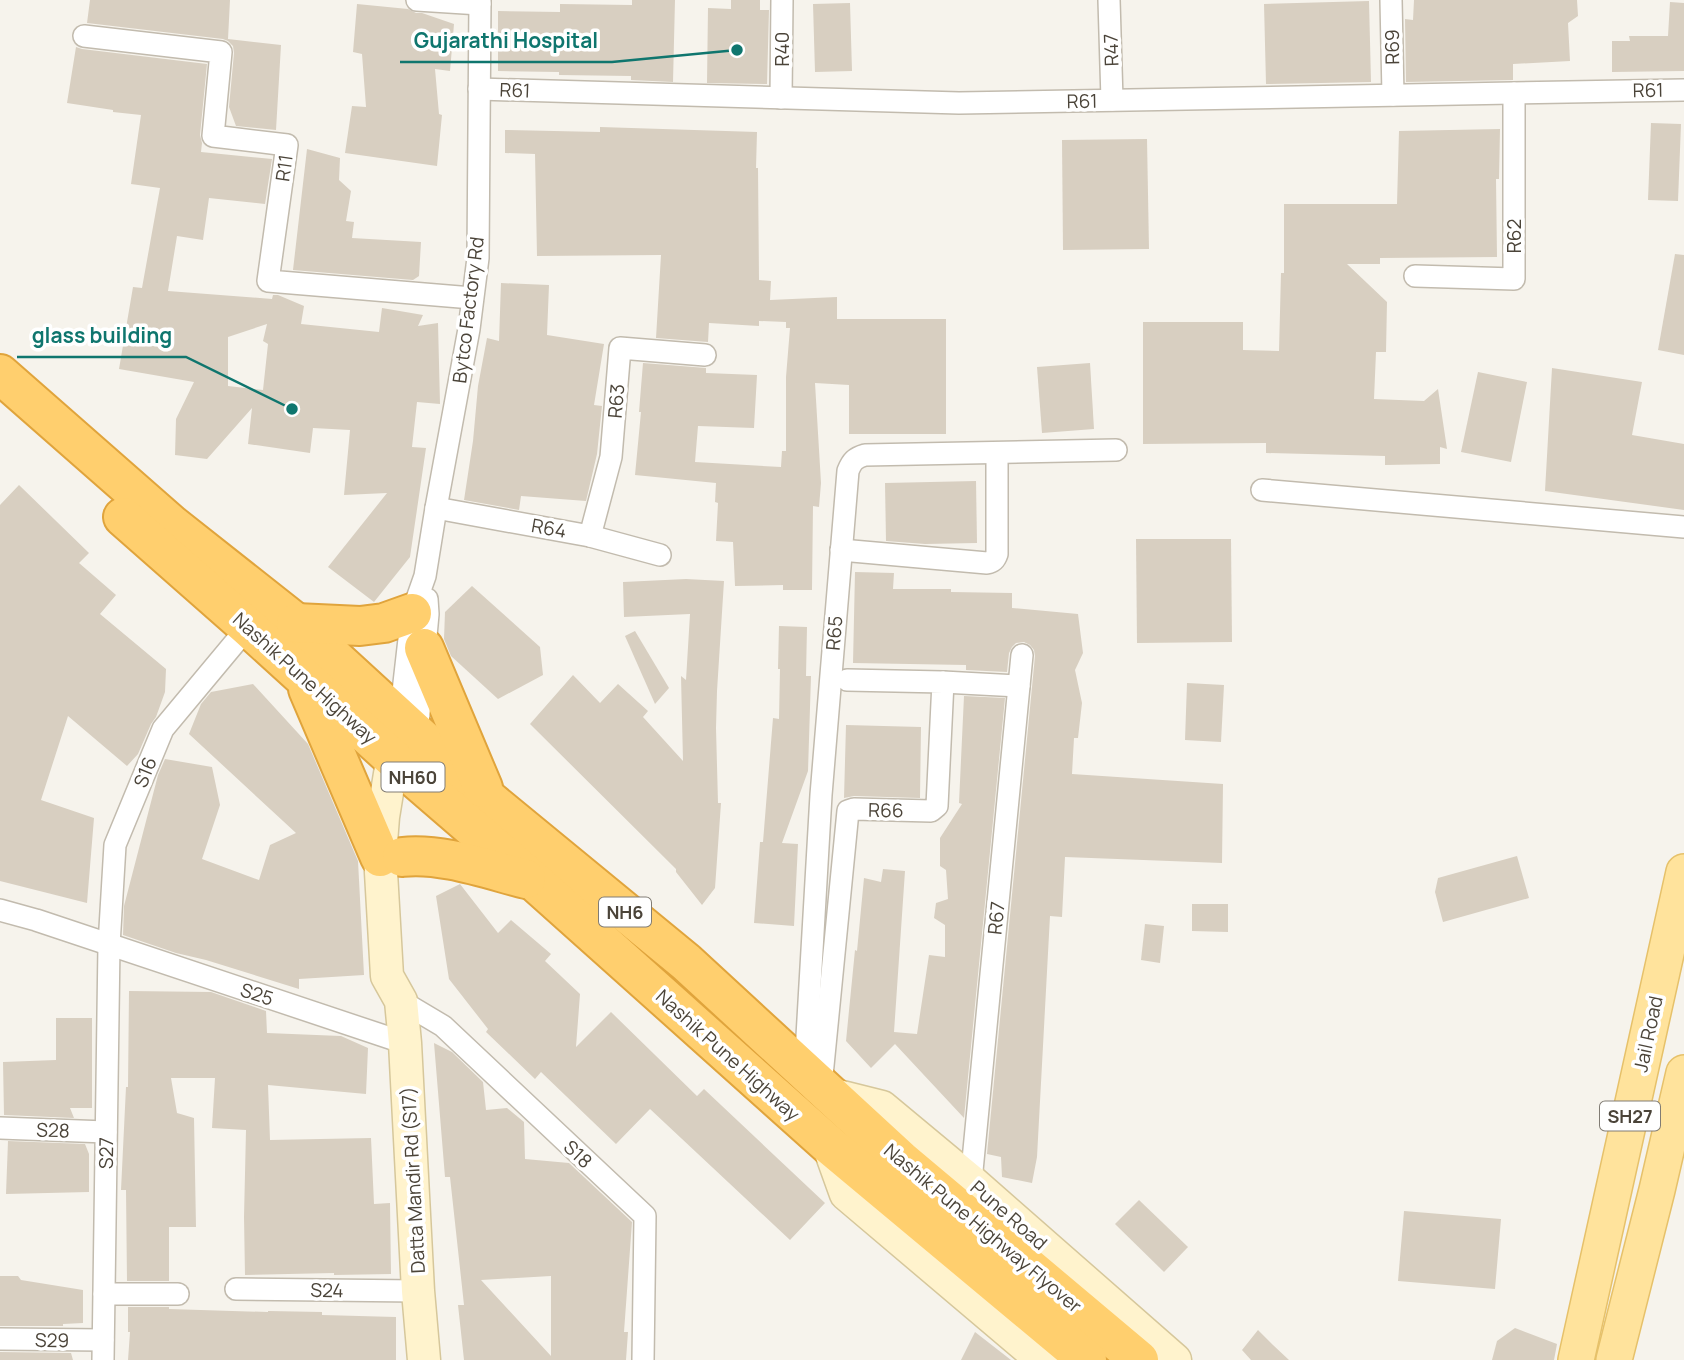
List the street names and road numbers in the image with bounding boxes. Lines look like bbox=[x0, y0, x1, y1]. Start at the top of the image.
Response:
street label: R69 bbox=[1379, 29, 1405, 65]
street label: R40 bbox=[769, 32, 795, 66]
street label: R47 bbox=[1097, 33, 1125, 67]
street label: R61 bbox=[499, 76, 531, 104]
street label: R61 bbox=[1632, 77, 1664, 103]
street label: R61 bbox=[1066, 88, 1098, 114]
street label: R11 bbox=[269, 153, 299, 183]
street label: R62 bbox=[1501, 219, 1527, 253]
street label: Bytco Factory Rd bbox=[446, 235, 490, 385]
street label: R63 bbox=[602, 383, 630, 419]
street label: R64 bbox=[530, 512, 568, 544]
street label: Nashik Pune Highway bbox=[227, 606, 383, 750]
street label: R65 bbox=[820, 615, 848, 651]
street label: S16 bbox=[127, 753, 163, 791]
road number: NH60 bbox=[382, 762, 444, 792]
street label: R66 bbox=[868, 797, 904, 823]
road number: NH6 bbox=[599, 897, 651, 926]
street label: R67 bbox=[981, 900, 1011, 936]
street label: S25 bbox=[237, 976, 277, 1012]
street label: Nashik Pune Highway bbox=[650, 983, 806, 1127]
street label: Jail Road bbox=[1627, 994, 1669, 1074]
street label: Datta Mandir Rd (S17) bbox=[395, 1086, 431, 1274]
road number: SH27 bbox=[1600, 1101, 1660, 1130]
street label: S28 bbox=[36, 1116, 70, 1144]
street label: S18 bbox=[558, 1134, 598, 1174]
street label: S27 bbox=[93, 1137, 119, 1169]
street label: Nashik Pune Highway Flyover bbox=[879, 1137, 1088, 1319]
street label: Pune Road bbox=[965, 1174, 1053, 1256]
street label: S24 bbox=[310, 1277, 344, 1303]
street label: S29 bbox=[35, 1327, 69, 1353]

